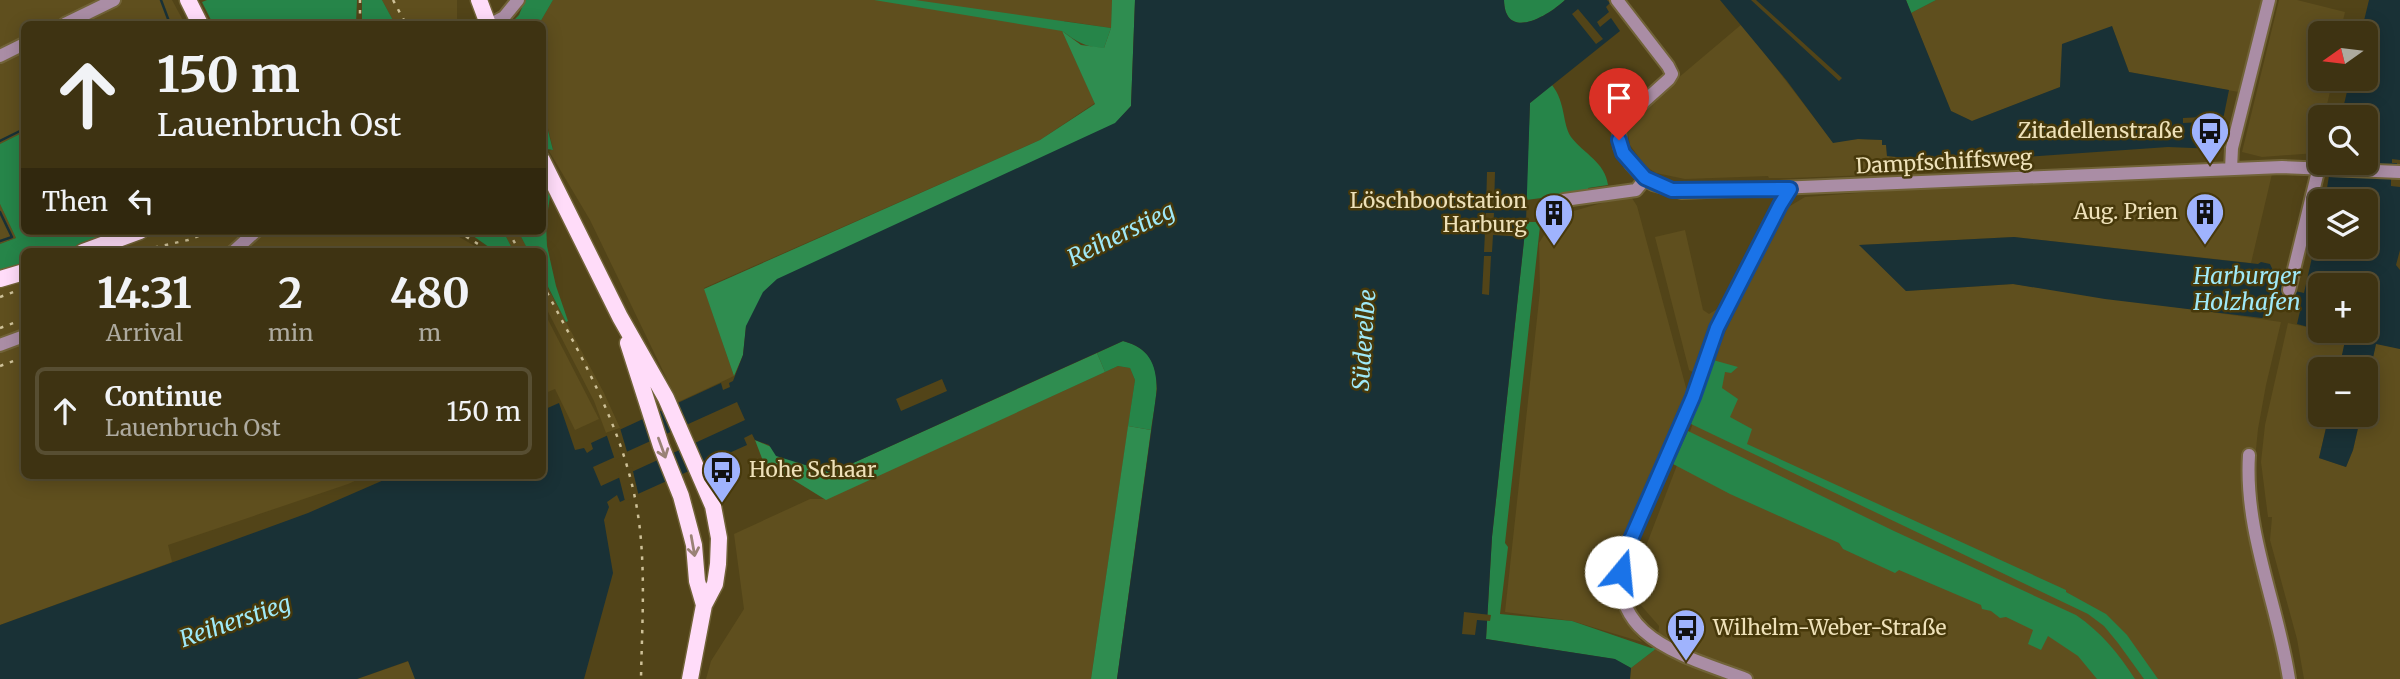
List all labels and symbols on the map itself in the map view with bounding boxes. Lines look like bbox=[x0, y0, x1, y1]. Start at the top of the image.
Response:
north arrow bbox=[2308, 21, 2378, 91]
pin bbox=[1589, 68, 1649, 140]
bus stop icon: Zitadellenstraße bbox=[2189, 110, 2231, 165]
place label: Zitadellenstraße bbox=[2018, 117, 2183, 144]
street label: Dampfschiffsweg bbox=[1855, 143, 2033, 180]
place label: Löschbootstation Harburg bbox=[1350, 187, 1527, 238]
building icon: Aug. Prien bbox=[2184, 191, 2226, 246]
building icon: Löschbootstation Harburg bbox=[1533, 192, 1575, 247]
water label: Reiherstieg bbox=[1062, 195, 1179, 272]
place label: Aug. Prien bbox=[2073, 198, 2178, 225]
water label: Harburger Holzhafen bbox=[2192, 261, 2301, 316]
water label: Süderelbe bbox=[1345, 288, 1382, 392]
one-way arrow bbox=[657, 436, 670, 458]
bus stop icon: Hohe Schaar bbox=[701, 449, 743, 504]
place label: Hohe Schaar bbox=[749, 456, 876, 483]
one-way arrow bbox=[687, 534, 700, 557]
position arrow bbox=[1584, 535, 1658, 609]
water label: Reiherstieg bbox=[175, 588, 294, 653]
bus stop icon: Wilhelm-Weber-Straße bbox=[1665, 607, 1707, 662]
place label: Wilhelm-Weber-Straße bbox=[1712, 614, 1947, 641]

